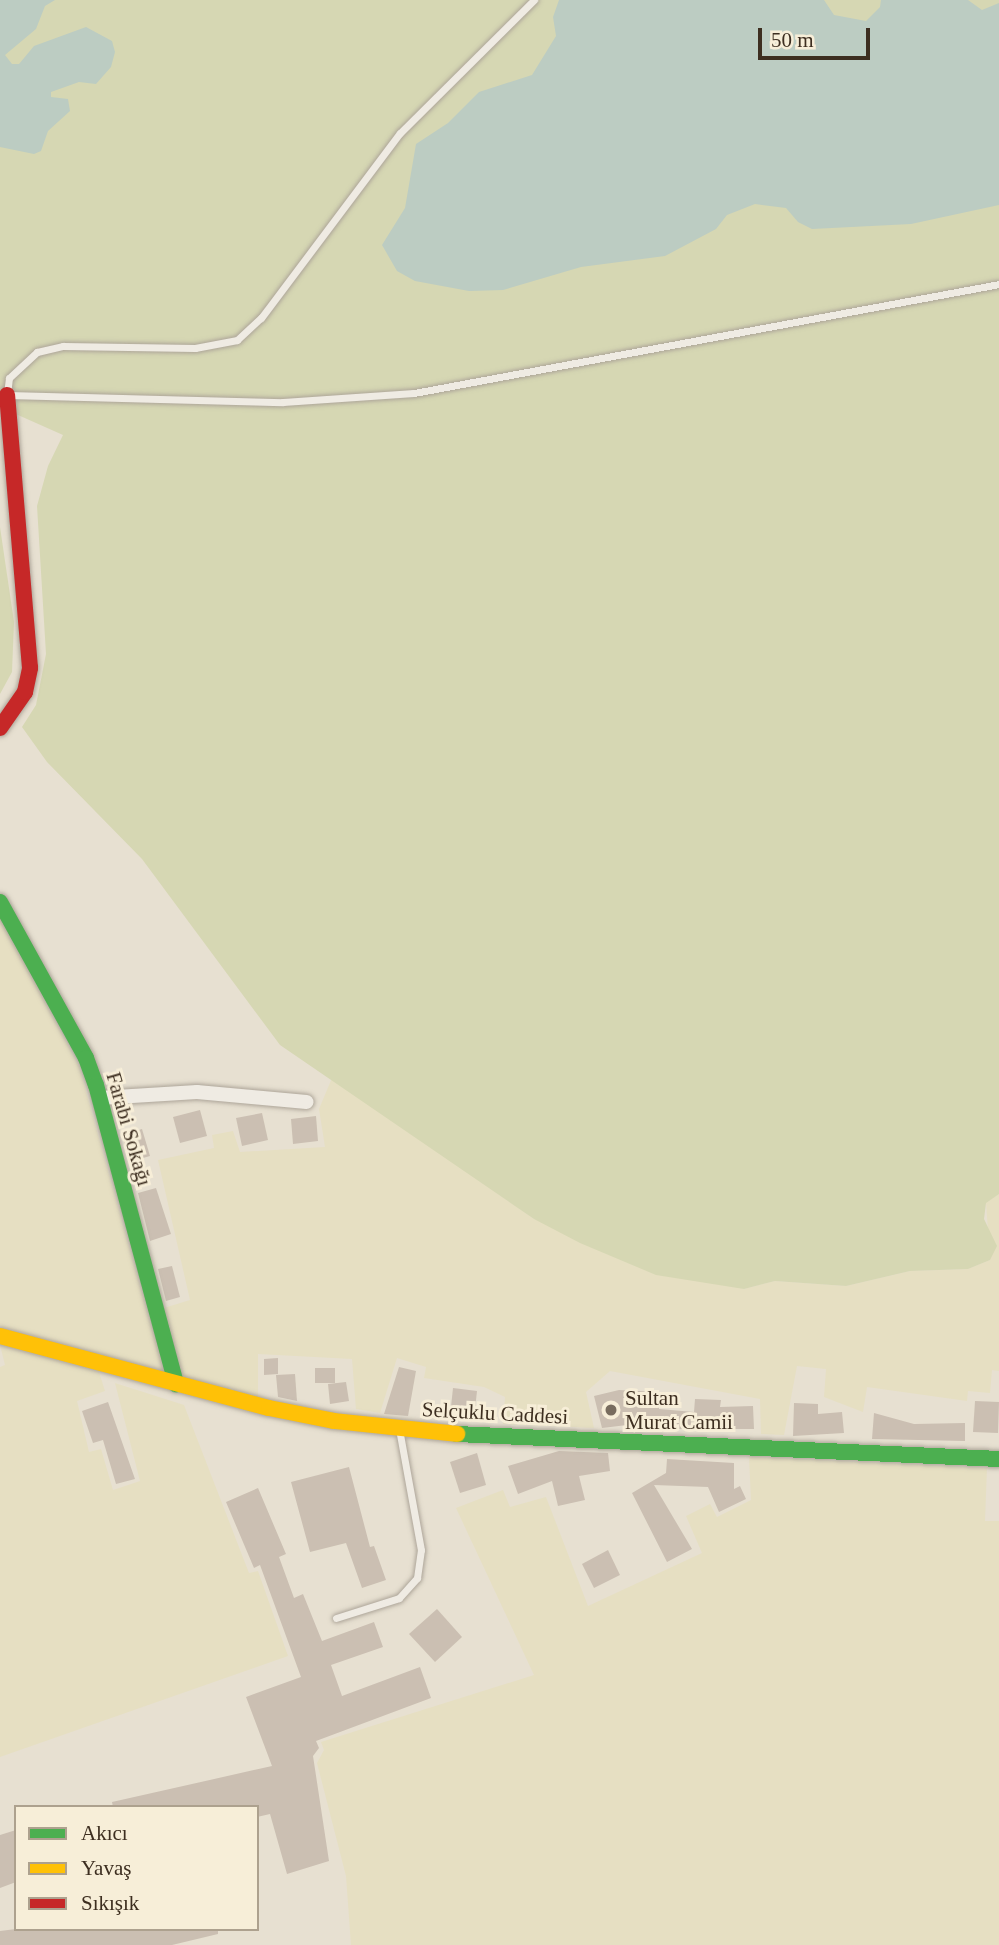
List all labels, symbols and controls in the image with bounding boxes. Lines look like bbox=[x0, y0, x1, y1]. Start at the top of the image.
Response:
scale bar bbox=[761, 14, 873, 58]
text: 50 m bbox=[771, 28, 814, 52]
street label: Farabi Sokağı bbox=[101, 1069, 157, 1189]
place label: Sultan Murat Camii bbox=[625, 1385, 733, 1435]
street label: Selçuklu Caddesi bbox=[421, 1397, 569, 1429]
marker: Sultan Murat Camii bbox=[603, 1402, 619, 1418]
legend bbox=[14, 1805, 259, 1931]
text: Akıcı bbox=[81, 1821, 128, 1845]
text: Yavaş bbox=[81, 1856, 131, 1880]
text: Sıkışık bbox=[81, 1891, 139, 1915]

